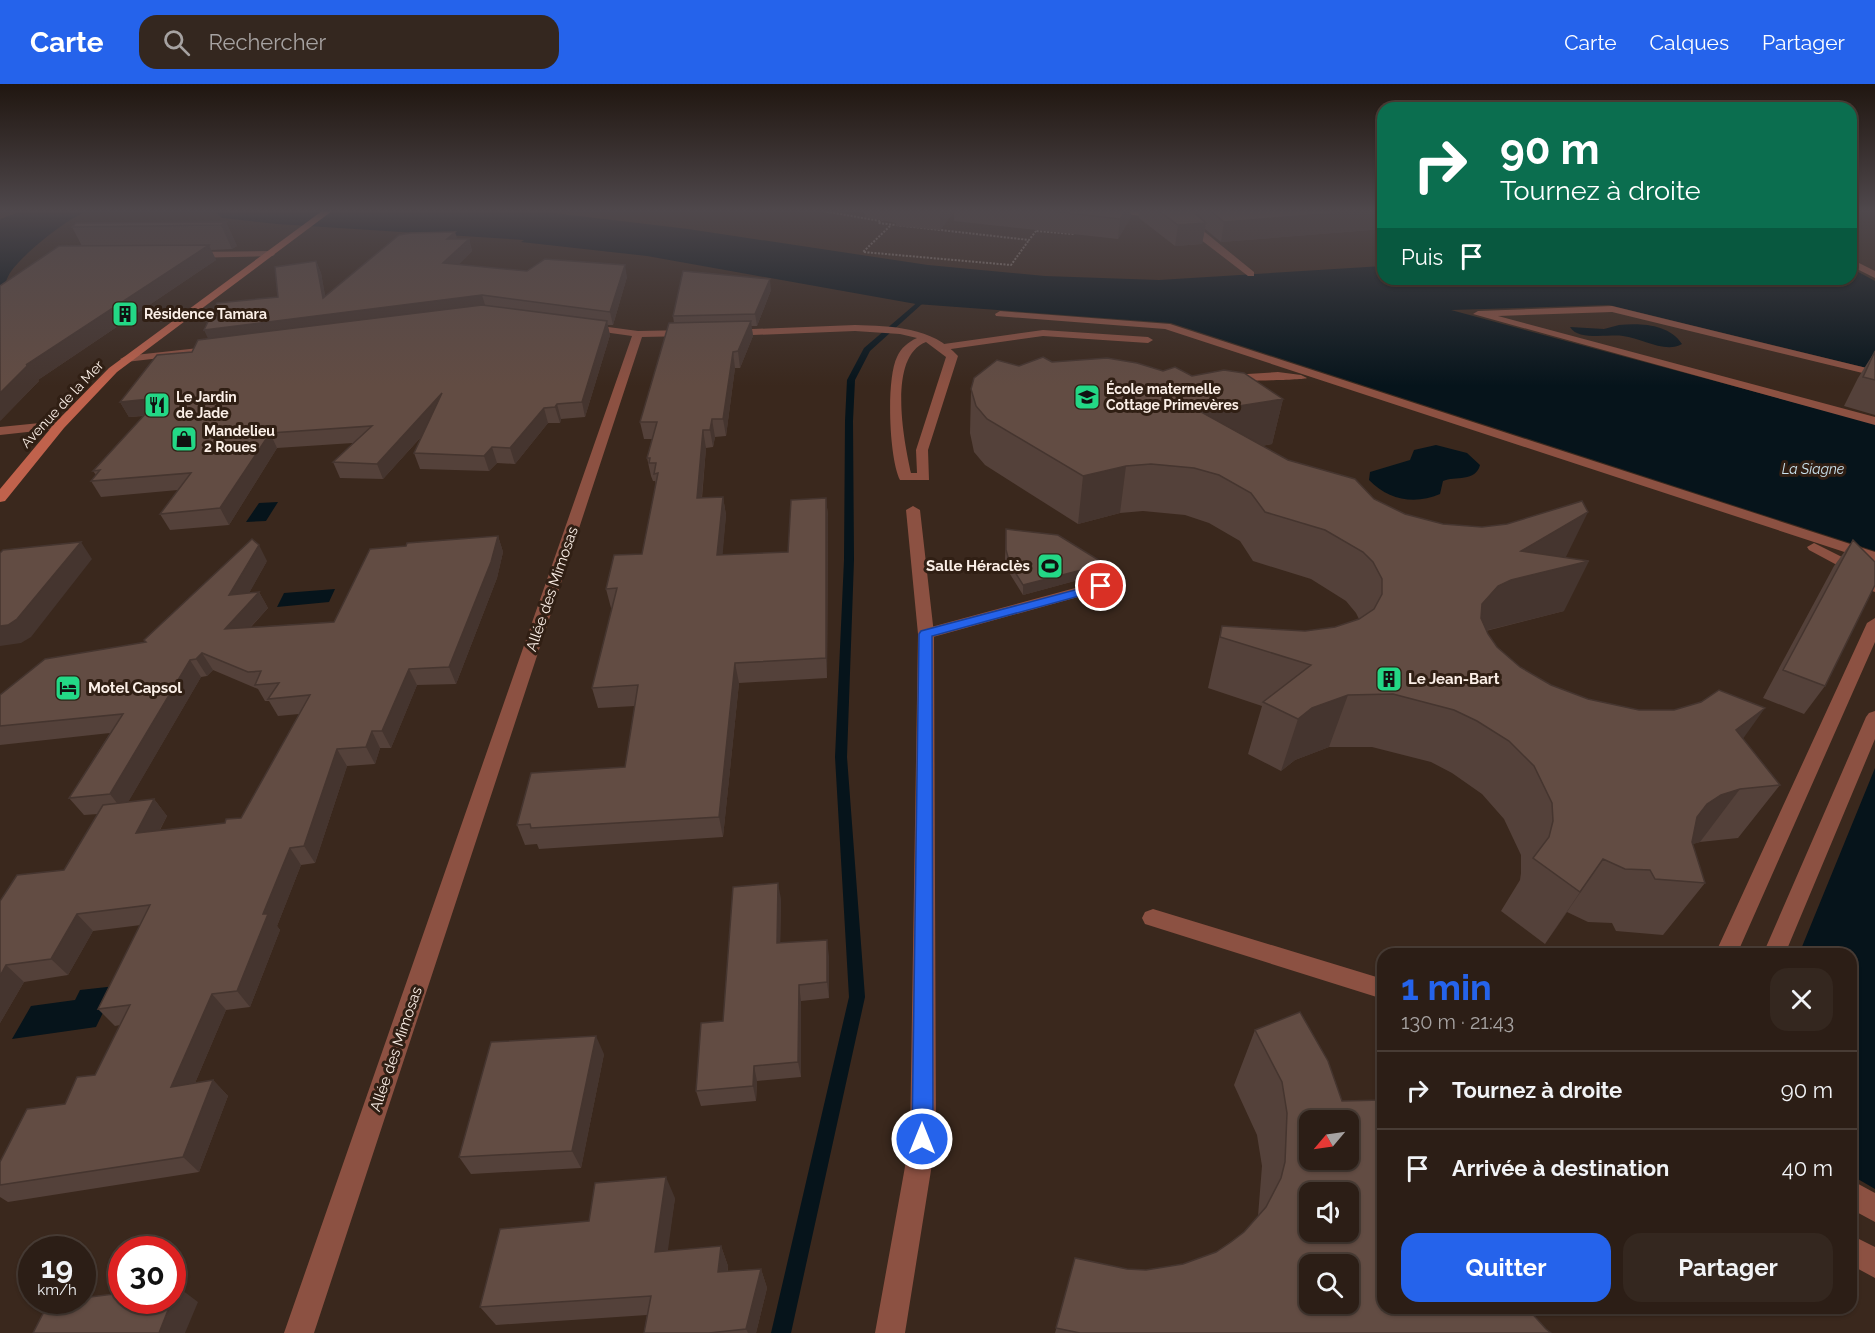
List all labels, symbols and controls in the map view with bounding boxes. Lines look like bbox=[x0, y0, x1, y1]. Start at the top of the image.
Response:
search box bbox=[139, 15, 559, 69]
text: Carte bbox=[30, 26, 103, 59]
icon: search bbox=[160, 26, 193, 59]
text: Rechercher bbox=[208, 29, 326, 55]
text: Carte bbox=[1564, 30, 1617, 55]
text: Calques bbox=[1650, 30, 1729, 55]
text: Partager bbox=[1762, 30, 1845, 55]
text: 90 m bbox=[1500, 125, 1600, 174]
icon: right bbox=[1401, 126, 1479, 204]
text: Tournez à droite bbox=[1500, 175, 1701, 206]
icon: arrive bbox=[1455, 240, 1488, 273]
text: Puis bbox=[1401, 244, 1443, 270]
building icon: Résidence Tamara bbox=[110, 299, 140, 329]
place label: Résidence Tamara bbox=[144, 306, 267, 322]
street label: Avenue de la Mer bbox=[17, 357, 107, 451]
place label: École maternelle Cottage Primevères bbox=[1106, 380, 1239, 413]
school or university icon: École maternelle Cottage Primevères bbox=[1072, 382, 1102, 412]
place label: Le Jardin de Jade bbox=[176, 389, 237, 421]
restaurant icon: Le Jardin de Jade bbox=[142, 390, 172, 420]
place label: Mandelieu 2 Roues bbox=[204, 423, 275, 455]
shop icon: Mandelieu 2 Roues bbox=[169, 424, 199, 454]
water label: La Siagne bbox=[1782, 461, 1845, 477]
street label: Allée des Mimosas bbox=[522, 524, 582, 654]
sports icon: Salle Héraclès bbox=[1035, 551, 1065, 581]
place label: Salle Héraclès bbox=[926, 557, 1030, 575]
pin bbox=[1075, 560, 1126, 611]
icon: arrive bbox=[1084, 569, 1117, 602]
building icon: Le Jean-Bart bbox=[1374, 664, 1404, 694]
place label: Le Jean-Bart bbox=[1408, 670, 1500, 688]
hotel icon: Motel Capsol bbox=[53, 673, 83, 703]
place label: Motel Capsol bbox=[88, 679, 182, 697]
text: 1 min bbox=[1401, 966, 1492, 1008]
button: close bbox=[1770, 968, 1833, 1031]
street label: Allée des Mimosas bbox=[366, 984, 426, 1114]
text: 130 m · 21:43 bbox=[1401, 1010, 1514, 1034]
icon: right bbox=[1401, 1074, 1434, 1107]
text: Tournez à droite bbox=[1452, 1077, 1622, 1103]
text: 90 m bbox=[1781, 1077, 1833, 1103]
position arrow bbox=[890, 1107, 954, 1171]
north arrow bbox=[1299, 1110, 1359, 1170]
map controls bbox=[1299, 1110, 1359, 1314]
icon: arrive bbox=[1401, 1152, 1434, 1185]
text: Arrivée à destination bbox=[1452, 1155, 1669, 1181]
text: 40 m bbox=[1782, 1155, 1833, 1181]
button: sound bbox=[1299, 1182, 1359, 1242]
button: Quitter bbox=[1401, 1233, 1611, 1302]
button: Partager bbox=[1623, 1233, 1833, 1302]
speed limit sign: 30 bbox=[108, 1236, 186, 1314]
text: 19 bbox=[41, 1250, 73, 1285]
button: search bbox=[1299, 1254, 1359, 1314]
text: km/h bbox=[37, 1281, 77, 1299]

